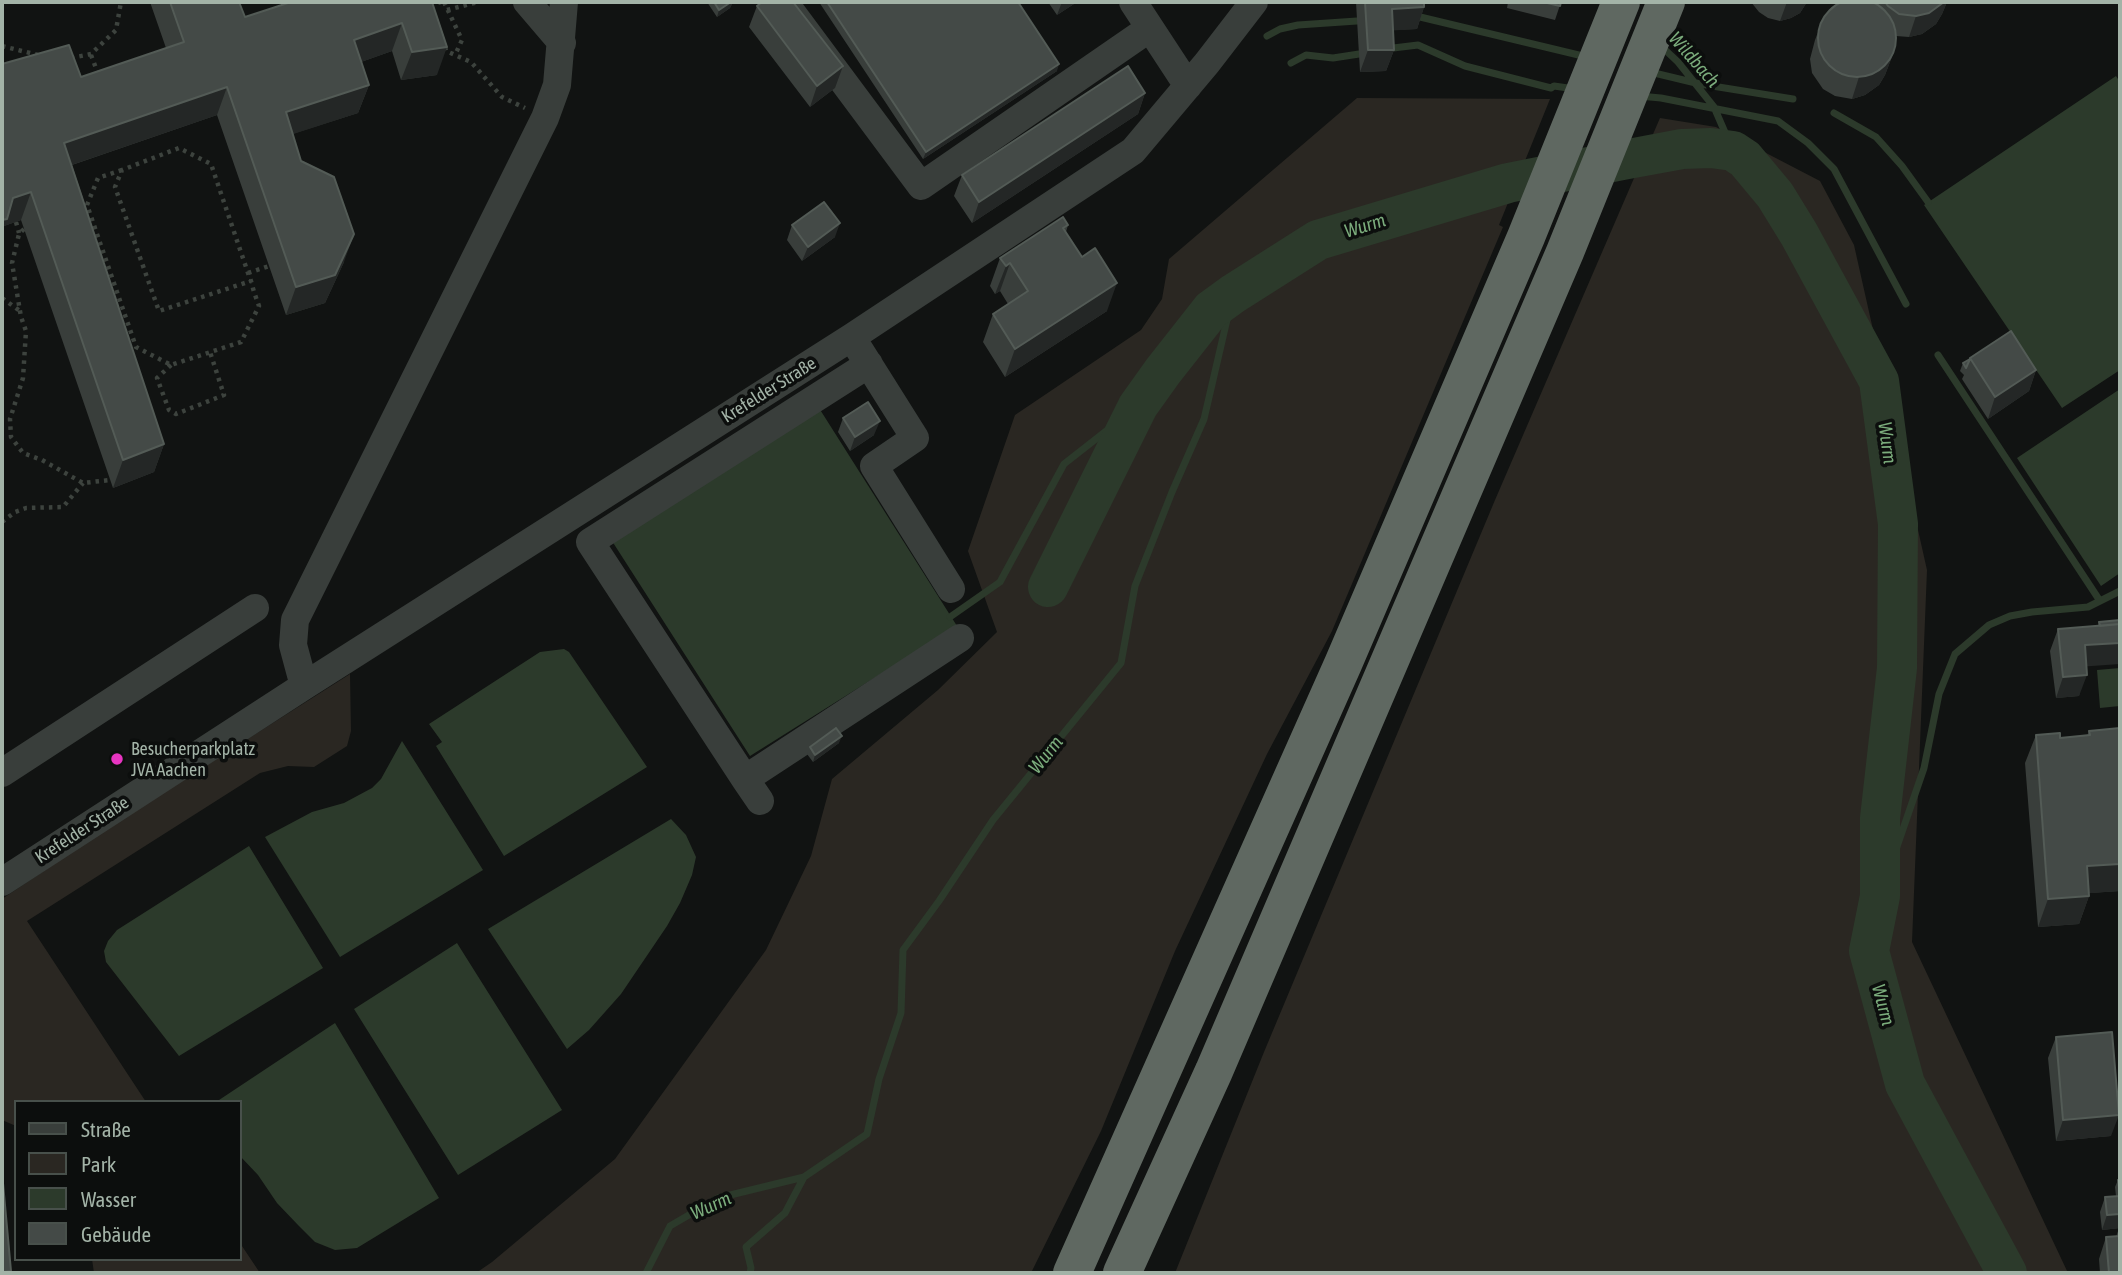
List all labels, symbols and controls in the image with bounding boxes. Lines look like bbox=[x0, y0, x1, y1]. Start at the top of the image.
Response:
water label: Wildbach bbox=[1664, 28, 1724, 92]
water label: Wurm bbox=[1342, 209, 1388, 243]
street label: Krefelder Straße bbox=[718, 352, 820, 428]
water label: Wurm bbox=[1873, 421, 1901, 465]
water label: Wurm bbox=[1024, 732, 1068, 778]
place label: Besucherparkplatz JVA Aachen bbox=[131, 738, 255, 780]
marker: Besucherparkplatz JVA Aachen bbox=[109, 751, 125, 767]
street label: Krefelder Straße bbox=[31, 792, 133, 868]
water label: Wurm bbox=[1867, 982, 1899, 1028]
legend bbox=[14, 1100, 242, 1261]
text: Straße bbox=[81, 1117, 131, 1141]
text: Park bbox=[81, 1152, 116, 1176]
text: Wasser bbox=[81, 1187, 136, 1211]
water label: Wurm bbox=[687, 1187, 735, 1225]
text: Gebäude bbox=[81, 1222, 151, 1246]

